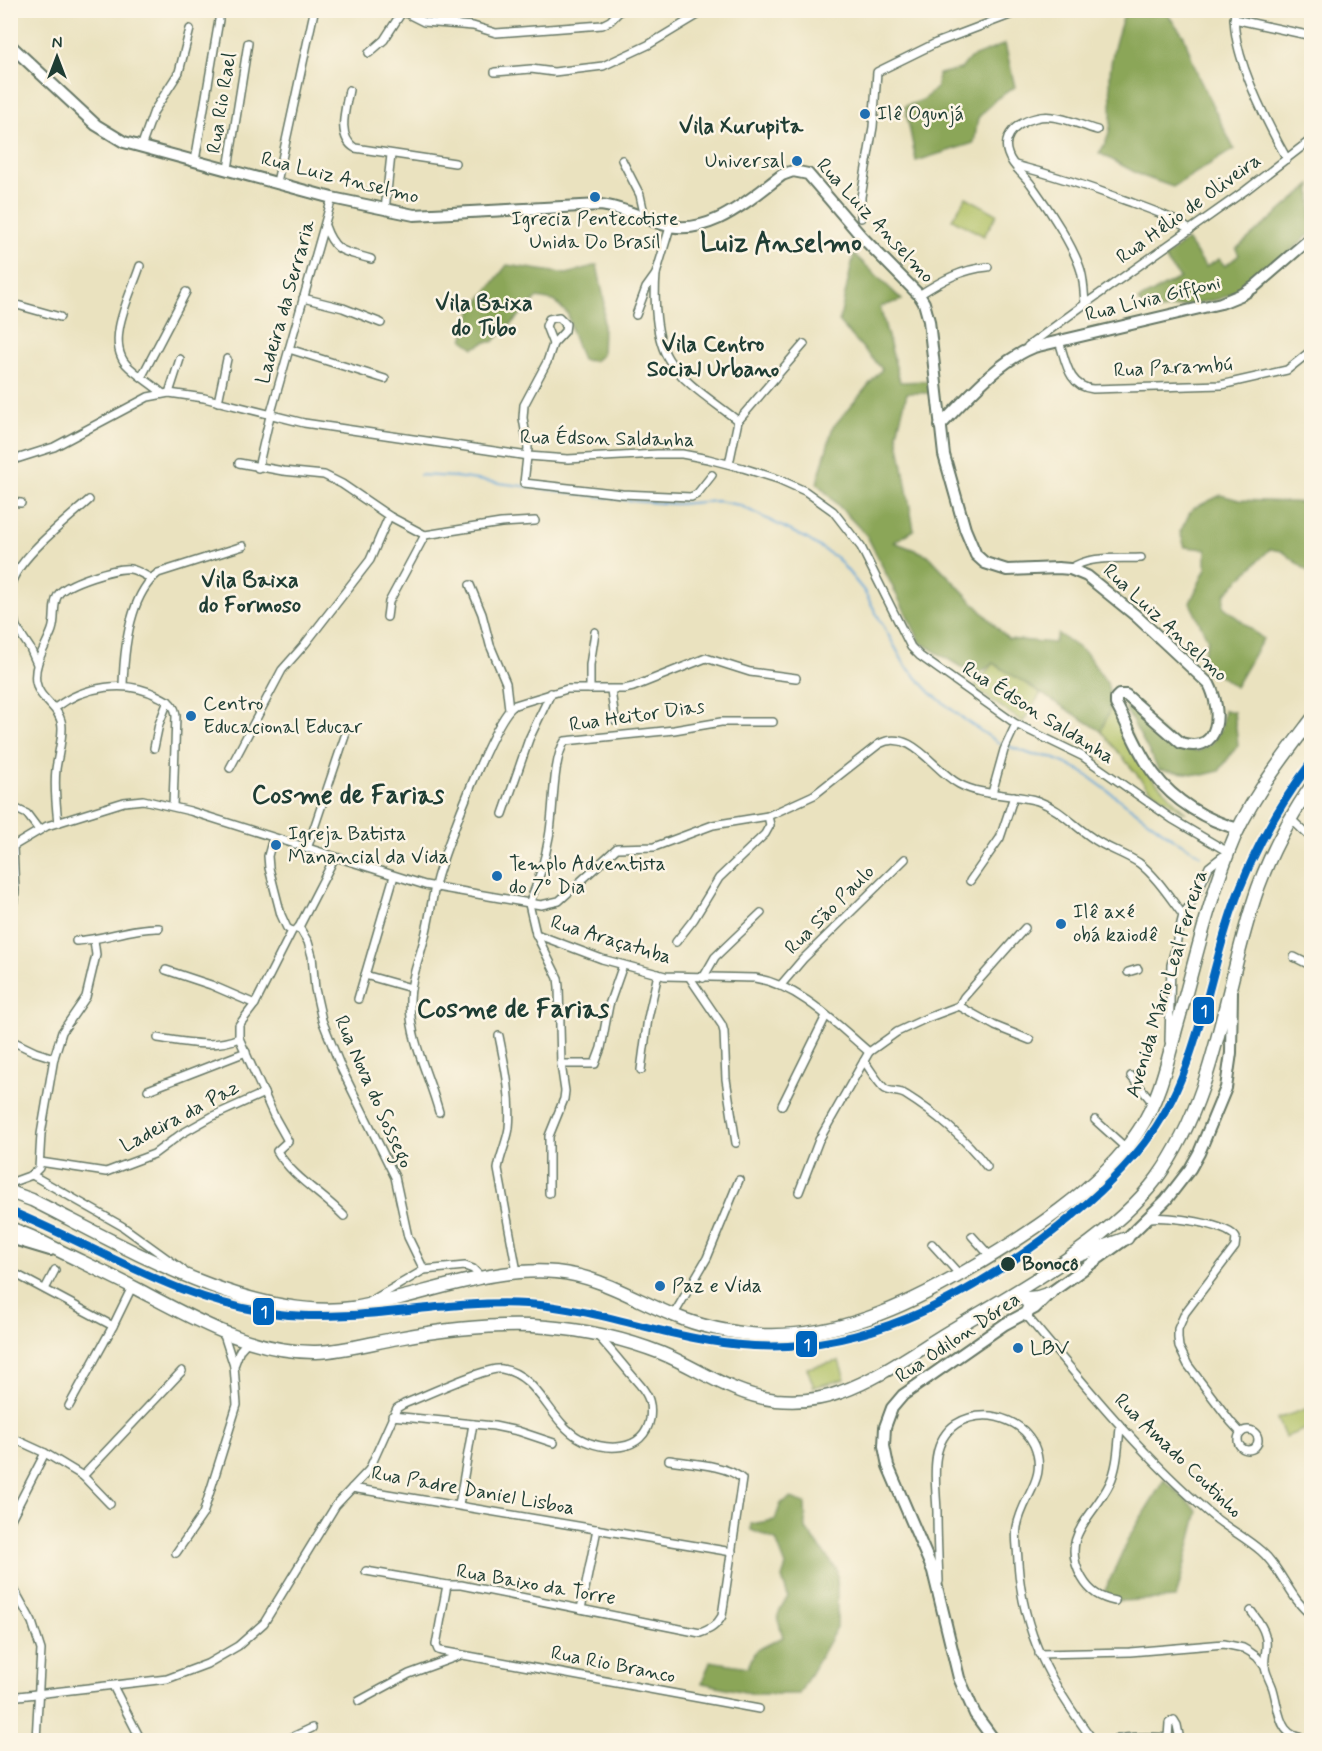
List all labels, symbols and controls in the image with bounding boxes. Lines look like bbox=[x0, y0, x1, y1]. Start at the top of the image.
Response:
north arrow bbox=[27, 27, 87, 87]
text: N bbox=[52, 33, 62, 54]
street label: Rua Rio Rael bbox=[201, 51, 243, 155]
place label: Ilê Ogunjá bbox=[877, 101, 964, 128]
marker: Ilê Ogunjá bbox=[858, 107, 872, 121]
district label: Vila Xurupita bbox=[679, 113, 804, 141]
street label: Rua Luiz Anselmo bbox=[258, 145, 422, 211]
street label: Rua Hélio de Oliveira bbox=[1111, 147, 1267, 271]
place label: Universal bbox=[705, 148, 785, 175]
street label: Rua Luiz Anselmo bbox=[810, 153, 940, 289]
marker: Universal bbox=[790, 154, 804, 168]
marker: Igrecia Pentecotiste Unida Do Brasil bbox=[588, 190, 602, 204]
place label: Igrecia Pentecotiste Unida Do Brasil bbox=[511, 206, 679, 256]
street label: Ladeira da Serraria bbox=[250, 216, 323, 387]
district label: Luiz Anselmo bbox=[700, 227, 862, 261]
street label: Rua Lívia Giffoni bbox=[1082, 269, 1224, 331]
district label: Vila Baixa do Tubo bbox=[435, 290, 533, 343]
district label: Vila Centro Social Urbano bbox=[647, 331, 780, 384]
street label: Rua Parambú bbox=[1113, 351, 1233, 385]
street label: Rua Édson Saldanha bbox=[520, 424, 694, 454]
street label: Rua Luiz Anselmo bbox=[1097, 558, 1233, 688]
district label: Vila Baixa do Formoso bbox=[199, 567, 301, 620]
street label: Rua Édson Saldanha bbox=[957, 655, 1119, 771]
place label: Centro Educacional Educar bbox=[203, 691, 363, 741]
street label: Rua Heitor Dias bbox=[568, 693, 706, 739]
marker: Centro Educacional Educar bbox=[184, 709, 198, 723]
district label: Cosme de Farias bbox=[252, 779, 445, 813]
place label: Igreja Batista Manancial da Vida bbox=[288, 821, 449, 871]
marker: Igreja Batista Manancial da Vida bbox=[269, 838, 283, 852]
place label: Templo Adventista do 7º Dia bbox=[509, 851, 666, 901]
street label: Rua São Paulo bbox=[779, 859, 881, 961]
street label: Avenida Mário Leal Ferreira bbox=[1119, 867, 1215, 1101]
marker: Templo Adventista do 7º Dia bbox=[490, 869, 504, 883]
place label: Ilê axé obá kaiodê bbox=[1073, 899, 1158, 949]
street label: Rua Araçatuba bbox=[547, 909, 675, 971]
marker: Ilê axé obá kaiodê bbox=[1054, 917, 1068, 931]
district label: Cosme de Farias bbox=[417, 993, 610, 1027]
line badge: 1 bbox=[1192, 996, 1215, 1025]
text: 1 bbox=[1200, 1001, 1208, 1022]
street label: Rua Nova do Sossego bbox=[325, 1011, 419, 1174]
street label: Ladeira da Paz bbox=[116, 1074, 244, 1160]
place label: Bonocô bbox=[1022, 1251, 1079, 1278]
marker: Bonocô bbox=[999, 1255, 1017, 1273]
place label: Paz e Vida bbox=[672, 1273, 762, 1300]
marker: Paz e Vida bbox=[653, 1279, 667, 1293]
street label: Rua Odilon Dórea bbox=[890, 1286, 1026, 1390]
line badge: 1 bbox=[252, 1297, 275, 1326]
text: 1 bbox=[260, 1302, 268, 1323]
line badge: 1 bbox=[795, 1330, 818, 1358]
text: 1 bbox=[803, 1335, 811, 1356]
place label: LBV bbox=[1030, 1335, 1070, 1362]
marker: LBV bbox=[1011, 1341, 1025, 1355]
street label: Rua Amado Coutinho bbox=[1108, 1388, 1248, 1524]
street label: Rua Padre Daniel Lisboa bbox=[369, 1460, 577, 1522]
street label: Rua Baixo da Torre bbox=[454, 1558, 618, 1612]
street label: Rua Rio Branco bbox=[548, 1640, 678, 1690]

